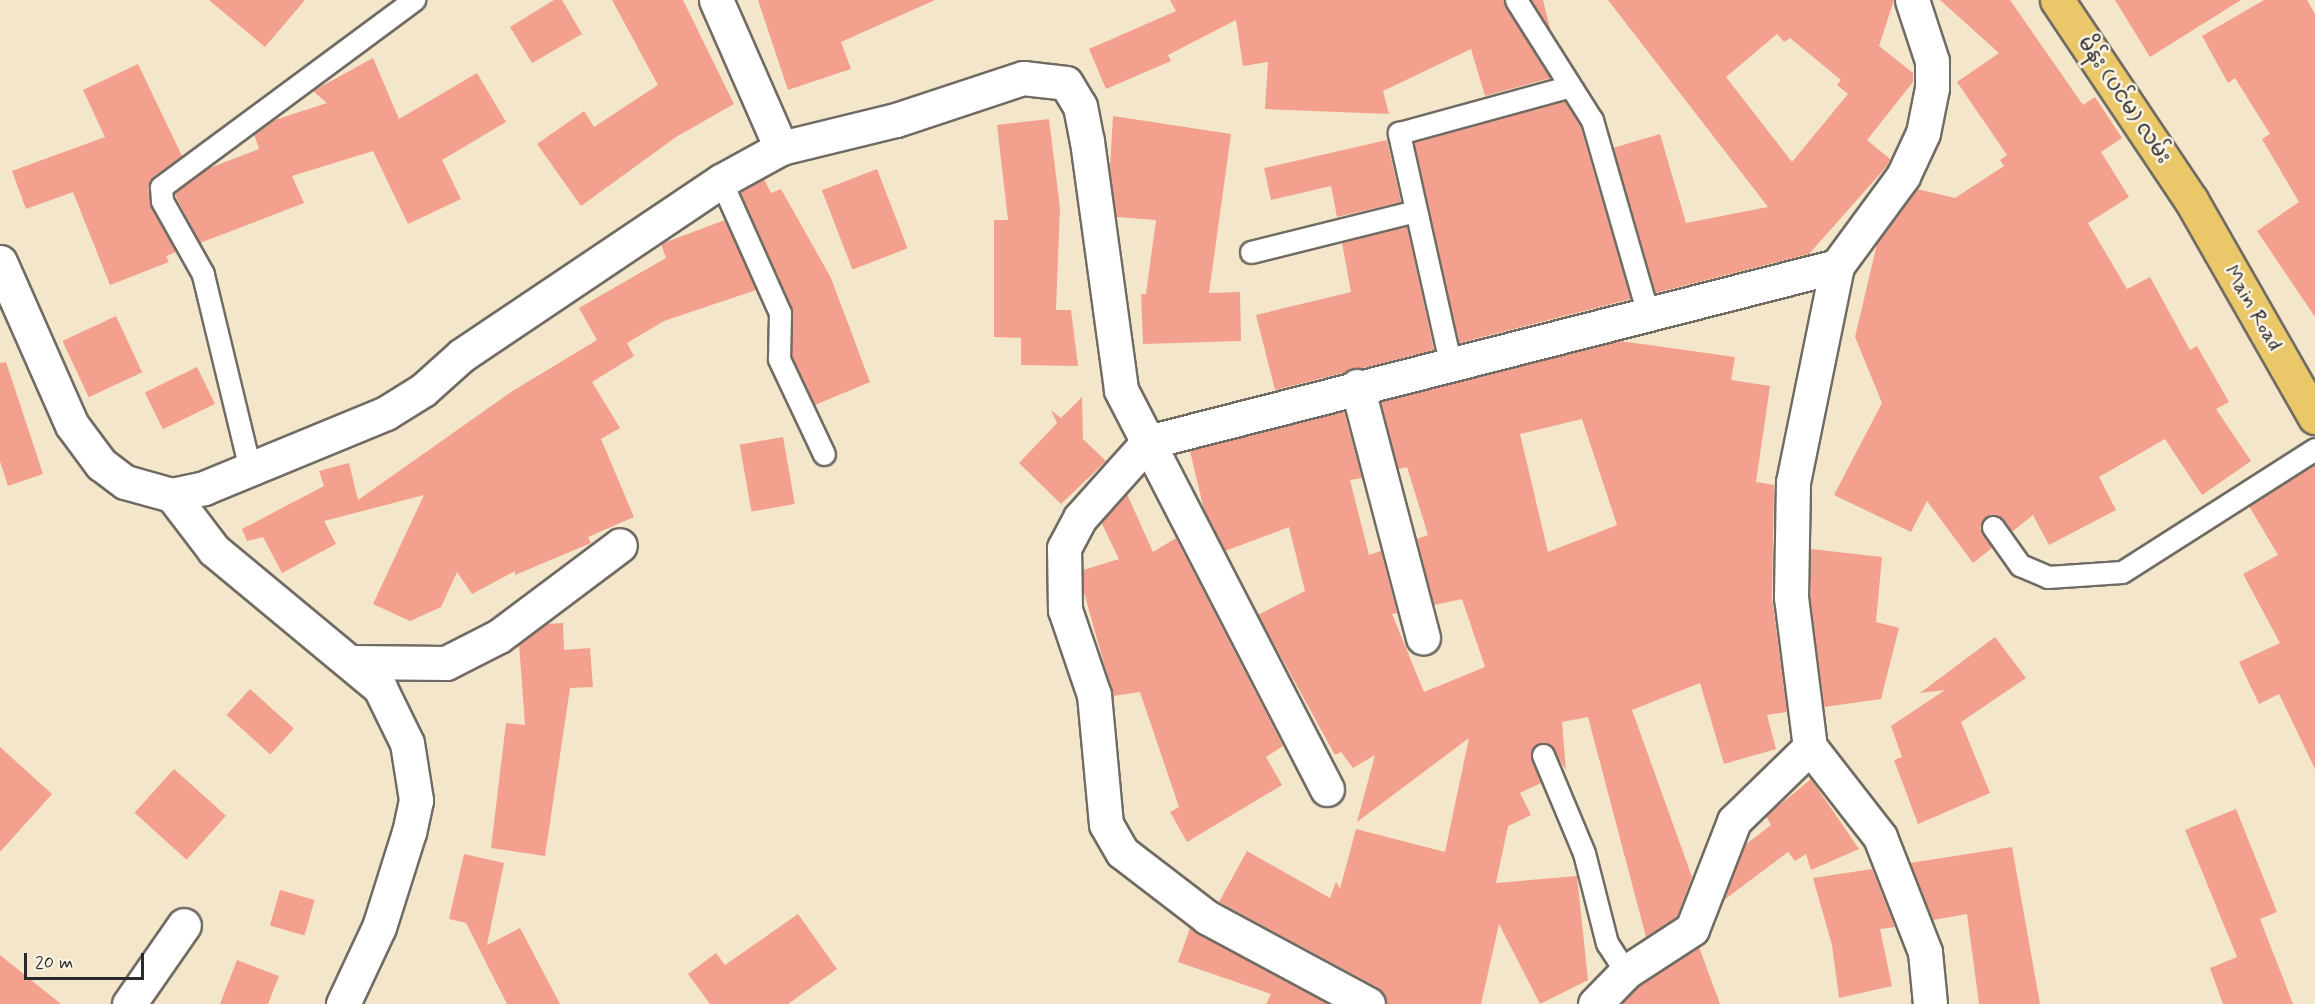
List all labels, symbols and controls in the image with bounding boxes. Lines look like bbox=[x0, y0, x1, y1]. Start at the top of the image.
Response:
street label: မိန်း (ပင်မ) လမ်း bbox=[2072, 31, 2176, 169]
street label: Main Road bbox=[2219, 261, 2287, 355]
scale bar bbox=[27, 941, 147, 979]
text: 20 m bbox=[35, 951, 73, 975]

